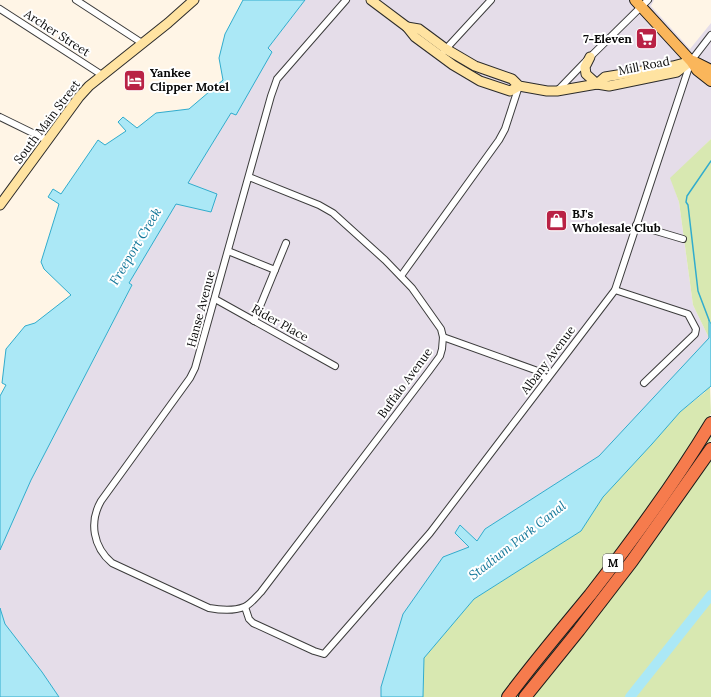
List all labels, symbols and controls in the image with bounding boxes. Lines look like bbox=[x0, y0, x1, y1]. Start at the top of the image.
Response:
street label: Archer Street bbox=[21, 5, 93, 60]
supermarket icon: 7-Eleven bbox=[634, 26, 660, 52]
place label: 7-Eleven bbox=[583, 31, 632, 46]
street label: Mill Road bbox=[617, 53, 671, 78]
place label: Yankee Clipper Motel bbox=[150, 65, 229, 94]
hotel icon: Yankee Clipper Motel bbox=[122, 67, 148, 93]
street label: South Main Street bbox=[10, 77, 83, 167]
water label: Freeport Creek bbox=[106, 204, 165, 288]
place label: BJ's Wholesale Club bbox=[572, 206, 661, 235]
shop icon: BJ's Wholesale Club bbox=[543, 208, 569, 234]
street label: Hanse Avenue bbox=[183, 268, 218, 349]
street label: Rider Place bbox=[249, 301, 312, 344]
street label: Albany Avenue bbox=[517, 322, 578, 398]
street label: Buffalo Avenue bbox=[374, 344, 435, 421]
water label: Stadium Park Canal bbox=[465, 497, 570, 584]
road number: M bbox=[603, 554, 623, 572]

